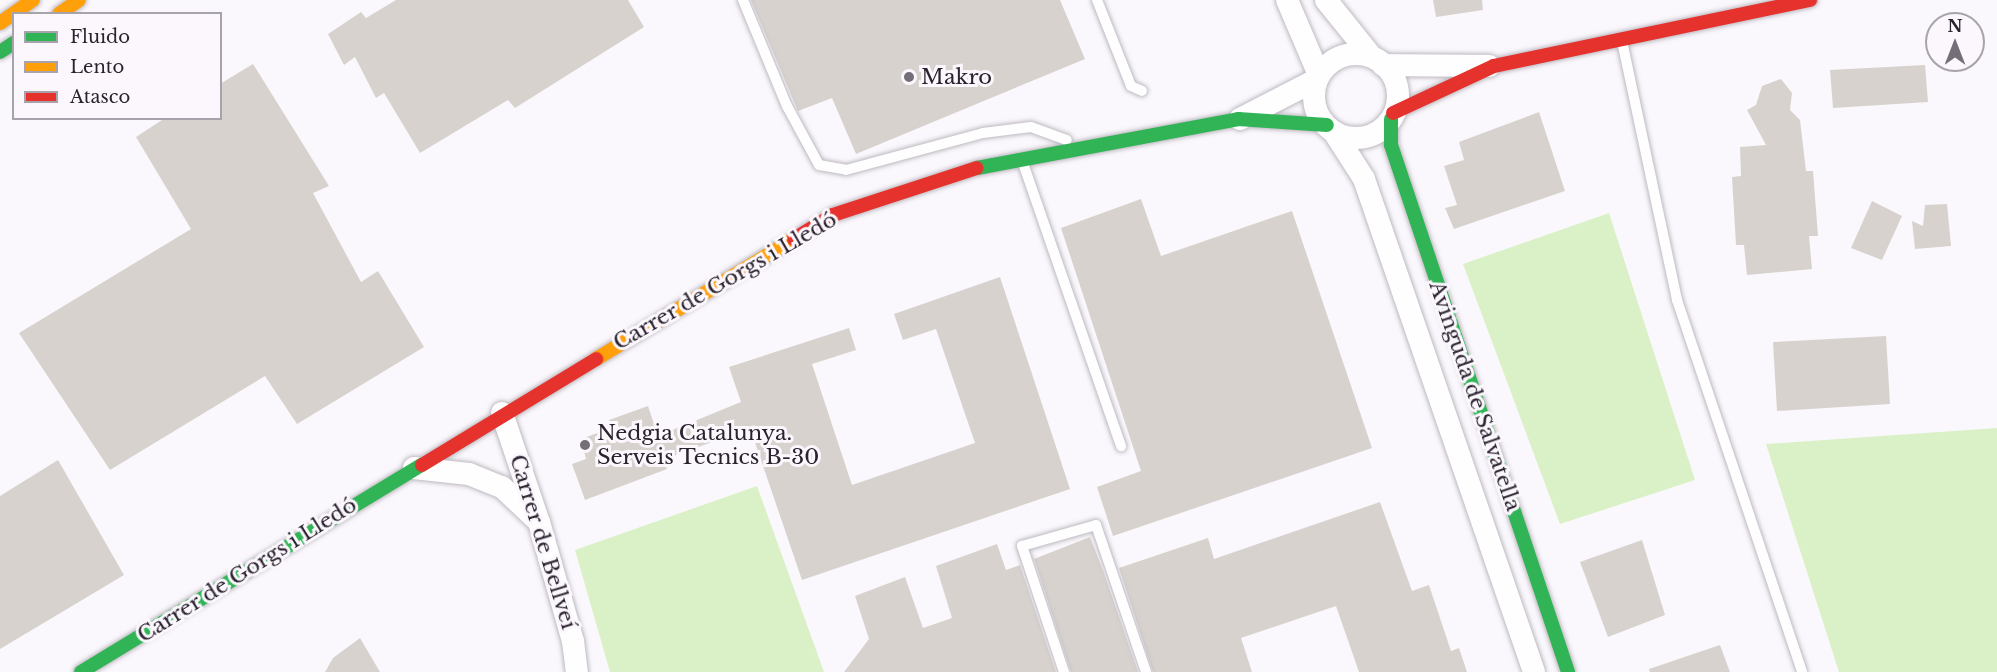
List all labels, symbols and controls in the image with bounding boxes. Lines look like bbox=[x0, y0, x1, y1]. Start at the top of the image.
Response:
legend bbox=[12, 12, 222, 120]
north arrow bbox=[1925, 12, 1985, 72]
text: N bbox=[1947, 16, 1963, 36]
text: Fluido bbox=[70, 26, 130, 48]
text: Lento bbox=[70, 56, 124, 78]
place label: Makro bbox=[921, 64, 992, 90]
marker: Makro bbox=[902, 70, 916, 84]
text: Atasco bbox=[70, 86, 130, 108]
street label: Carrer de Gorgs i Lledó bbox=[609, 207, 841, 355]
street label: Avinguda de Salvatella bbox=[1424, 278, 1526, 514]
place label: Nedgia Catalunya. Serveis Tecnics B-30 bbox=[597, 420, 820, 470]
marker: Nedgia Catalunya. Serveis Tecnics B-30 bbox=[578, 438, 592, 452]
street label: Carrer de Bellveí bbox=[504, 451, 582, 633]
street label: Carrer de Gorgs i Lledó bbox=[133, 492, 361, 648]

